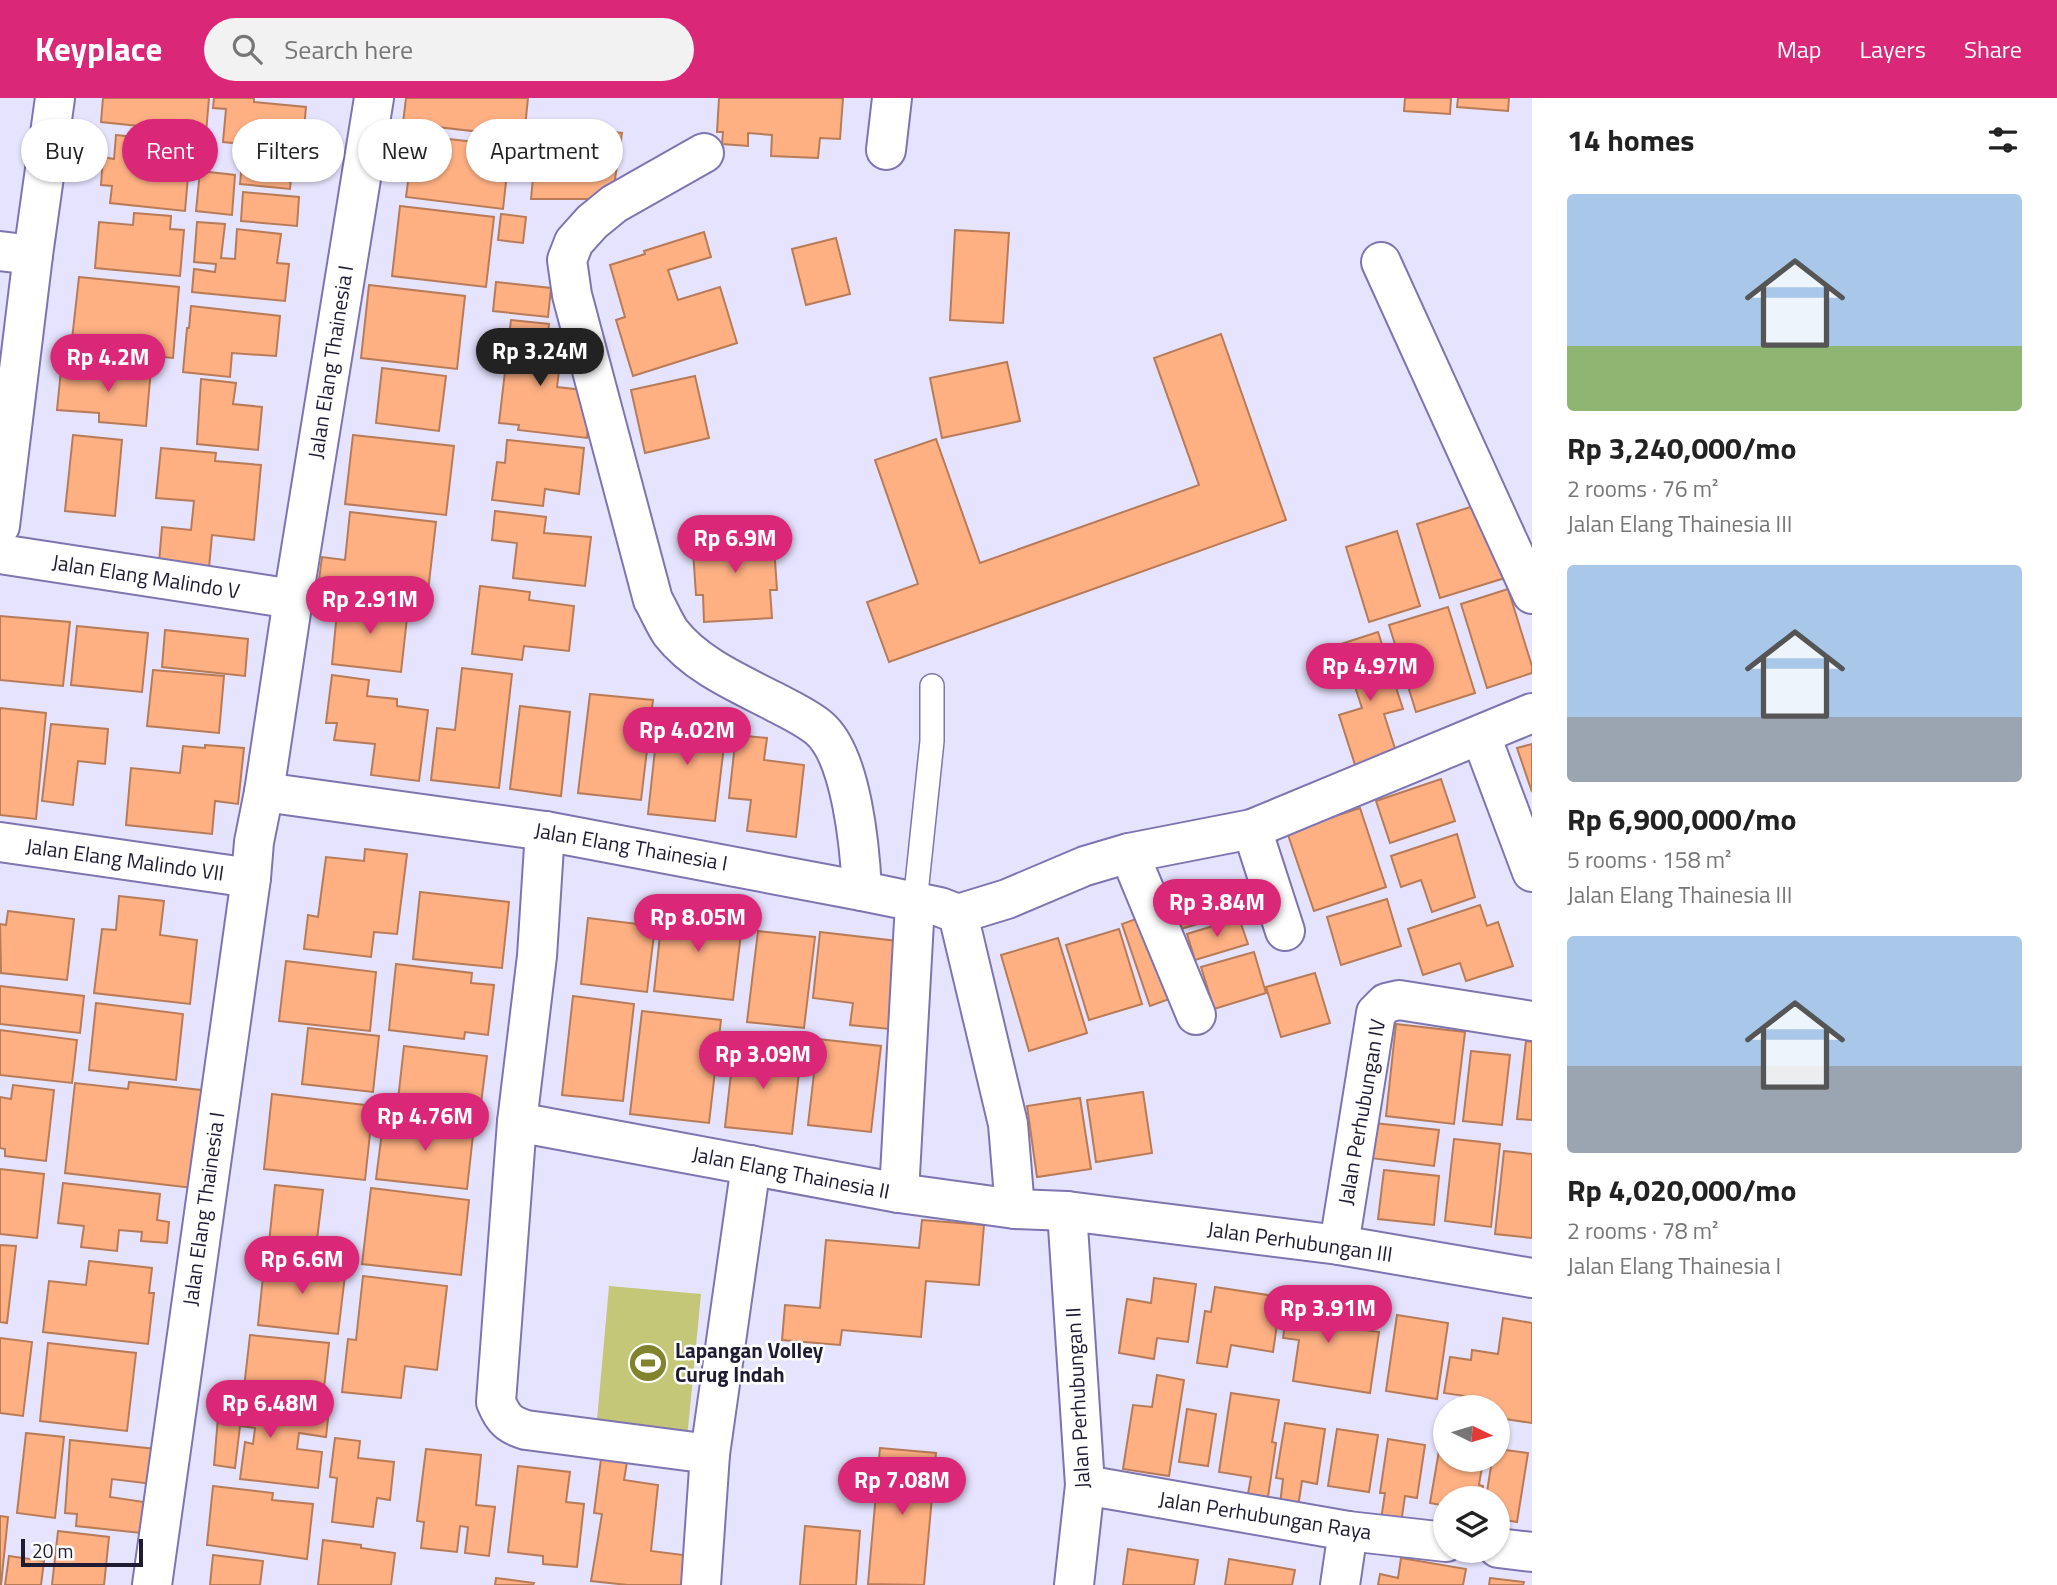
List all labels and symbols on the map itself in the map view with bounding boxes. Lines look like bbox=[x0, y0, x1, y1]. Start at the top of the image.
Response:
street label: Jalan Elang Thainesia I bbox=[299, 263, 361, 461]
pin: Rp 3.24M bbox=[468, 328, 612, 388]
pin: Rp 4.2M bbox=[43, 334, 173, 394]
pin: Rp 6.9M bbox=[670, 516, 800, 575]
street label: Jalan Elang Malindo V bbox=[50, 545, 242, 607]
pin: Rp 2.91M bbox=[298, 576, 442, 636]
pin: Rp 4.97M bbox=[1298, 644, 1442, 703]
pin: Rp 4.02M bbox=[615, 708, 759, 767]
street label: Jalan Elang Thainesia I bbox=[532, 813, 730, 879]
street label: Jalan Elang Malindo VII bbox=[24, 829, 226, 889]
pin: Rp 3.84M bbox=[1145, 880, 1289, 939]
pin: Rp 8.05M bbox=[626, 894, 770, 954]
street label: Jalan Perhubungan IV bbox=[1329, 1016, 1393, 1207]
pin: Rp 3.09M bbox=[691, 1032, 835, 1091]
pin: Rp 4.76M bbox=[353, 1094, 497, 1153]
street label: Jalan Elang Thainesia I bbox=[174, 1110, 232, 1308]
street label: Jalan Elang Thainesia II bbox=[690, 1137, 893, 1207]
street label: Jalan Perhubungan III bbox=[1205, 1212, 1395, 1270]
pin: Rp 6.6M bbox=[237, 1236, 367, 1296]
pin: Rp 3.91M bbox=[1256, 1286, 1400, 1345]
street label: Jalan Perhubungan II bbox=[1056, 1307, 1098, 1490]
place label: Lapangan Volley Curug Indah bbox=[675, 1334, 824, 1390]
sports icon: Lapangan Volley Curug Indah bbox=[627, 1342, 669, 1384]
pin: Rp 6.48M bbox=[198, 1380, 342, 1440]
north arrow bbox=[1433, 1395, 1510, 1472]
pin: Rp 7.08M bbox=[830, 1458, 974, 1517]
street label: Jalan Perhubungan Raya bbox=[1156, 1482, 1374, 1548]
scale bar bbox=[21, 1536, 144, 1568]

